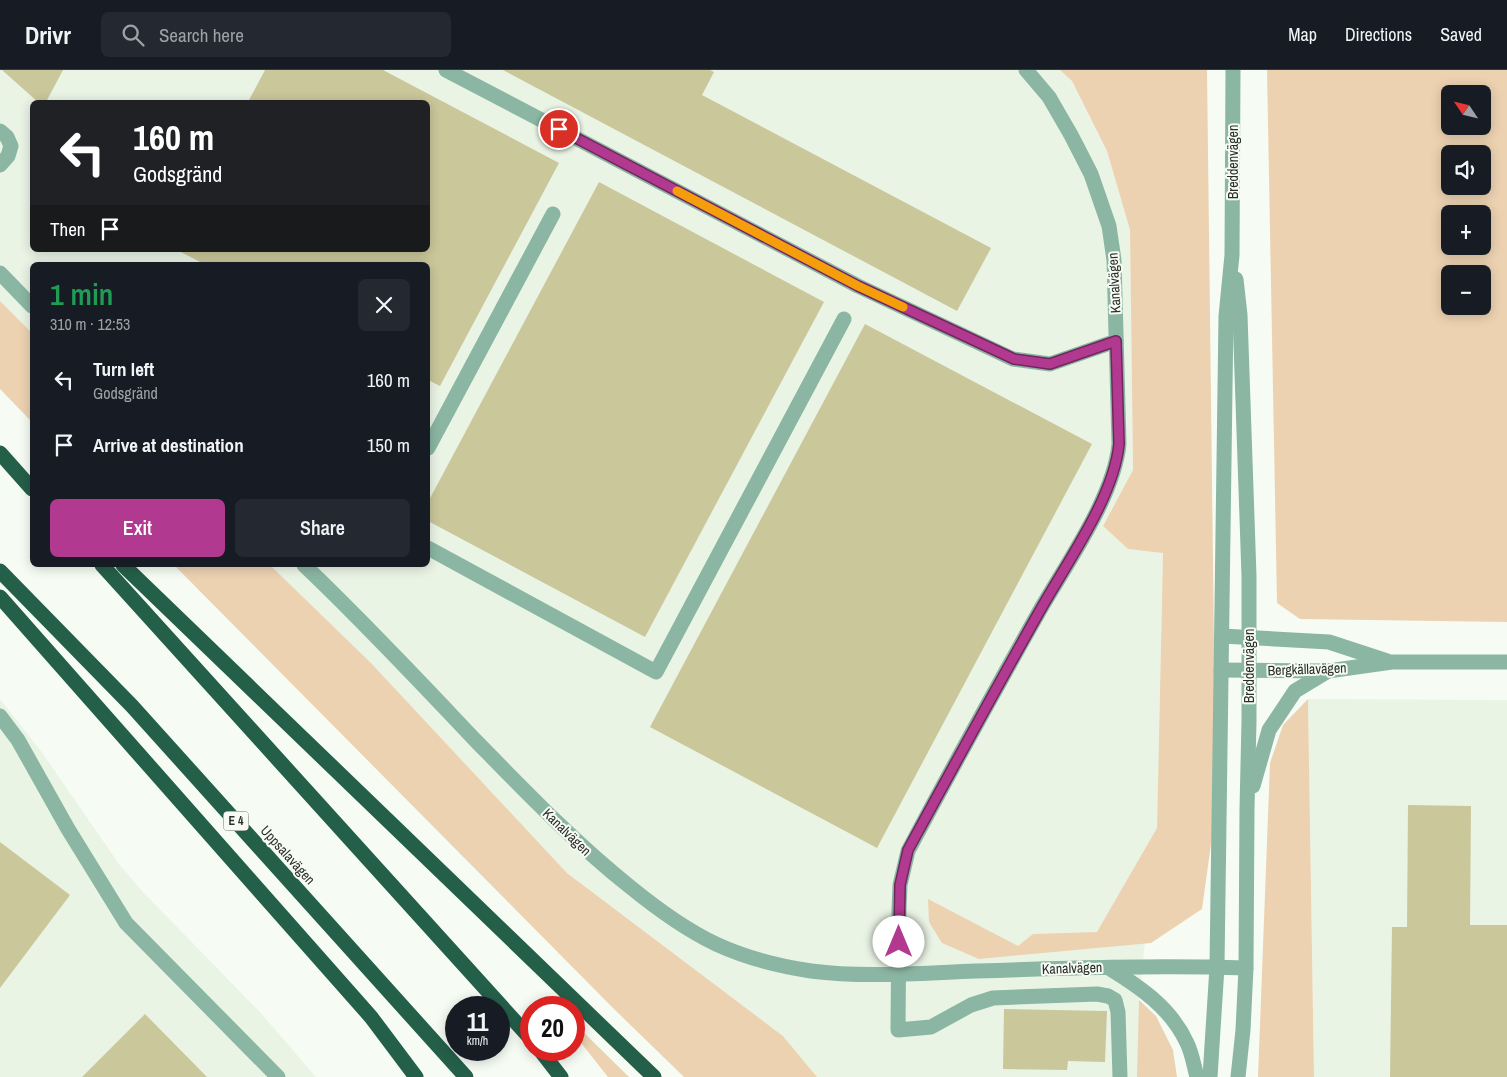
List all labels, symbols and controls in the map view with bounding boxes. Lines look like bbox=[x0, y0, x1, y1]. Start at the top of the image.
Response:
search box bbox=[101, 12, 451, 57]
text: Drivr bbox=[25, 19, 71, 51]
icon: search bbox=[119, 21, 147, 49]
text: Search here bbox=[159, 22, 244, 48]
text: Map bbox=[1288, 22, 1317, 47]
text: Directions bbox=[1345, 22, 1412, 47]
text: Saved bbox=[1440, 22, 1482, 47]
north arrow bbox=[1441, 85, 1491, 135]
map controls bbox=[1441, 85, 1491, 315]
pin bbox=[538, 108, 580, 150]
text: 160 m bbox=[133, 114, 214, 161]
icon: arrive bbox=[545, 115, 573, 143]
icon: left bbox=[50, 120, 115, 185]
street label: Breddenvägen bbox=[1224, 125, 1242, 199]
button: sound bbox=[1441, 145, 1491, 195]
text: Godsgränd bbox=[133, 159, 222, 189]
button: + bbox=[1441, 205, 1491, 255]
icon: arrive bbox=[96, 215, 124, 243]
text: Then bbox=[50, 216, 86, 242]
street label: Kanalvägen bbox=[1103, 252, 1125, 314]
button: − bbox=[1441, 265, 1491, 315]
text: 1 min bbox=[50, 274, 113, 314]
button: close bbox=[358, 279, 410, 331]
text: 310 m · 12:53 bbox=[50, 313, 130, 335]
text: Turn left bbox=[93, 356, 154, 382]
icon: left bbox=[50, 366, 78, 394]
text: 160 m bbox=[367, 367, 410, 393]
text: Godsgränd bbox=[93, 382, 158, 404]
icon: arrive bbox=[50, 431, 78, 459]
text: Arrive at destination bbox=[93, 432, 244, 458]
text: 150 m bbox=[367, 432, 410, 458]
button: Exit bbox=[50, 499, 225, 557]
button: Share bbox=[235, 499, 410, 557]
street label: Breddenvägen bbox=[1240, 629, 1258, 703]
street label: Bergkällavägen bbox=[1267, 659, 1347, 679]
street label: Kanalvägen bbox=[539, 804, 595, 860]
road number: E 4 bbox=[224, 811, 248, 830]
street label: Uppsalavägen bbox=[257, 822, 319, 888]
position arrow bbox=[872, 915, 924, 967]
street label: Kanalvägen bbox=[1041, 958, 1103, 978]
speed limit sign: 20 bbox=[520, 996, 585, 1061]
text: 11 bbox=[467, 1005, 488, 1039]
text: km/h bbox=[467, 1033, 488, 1049]

